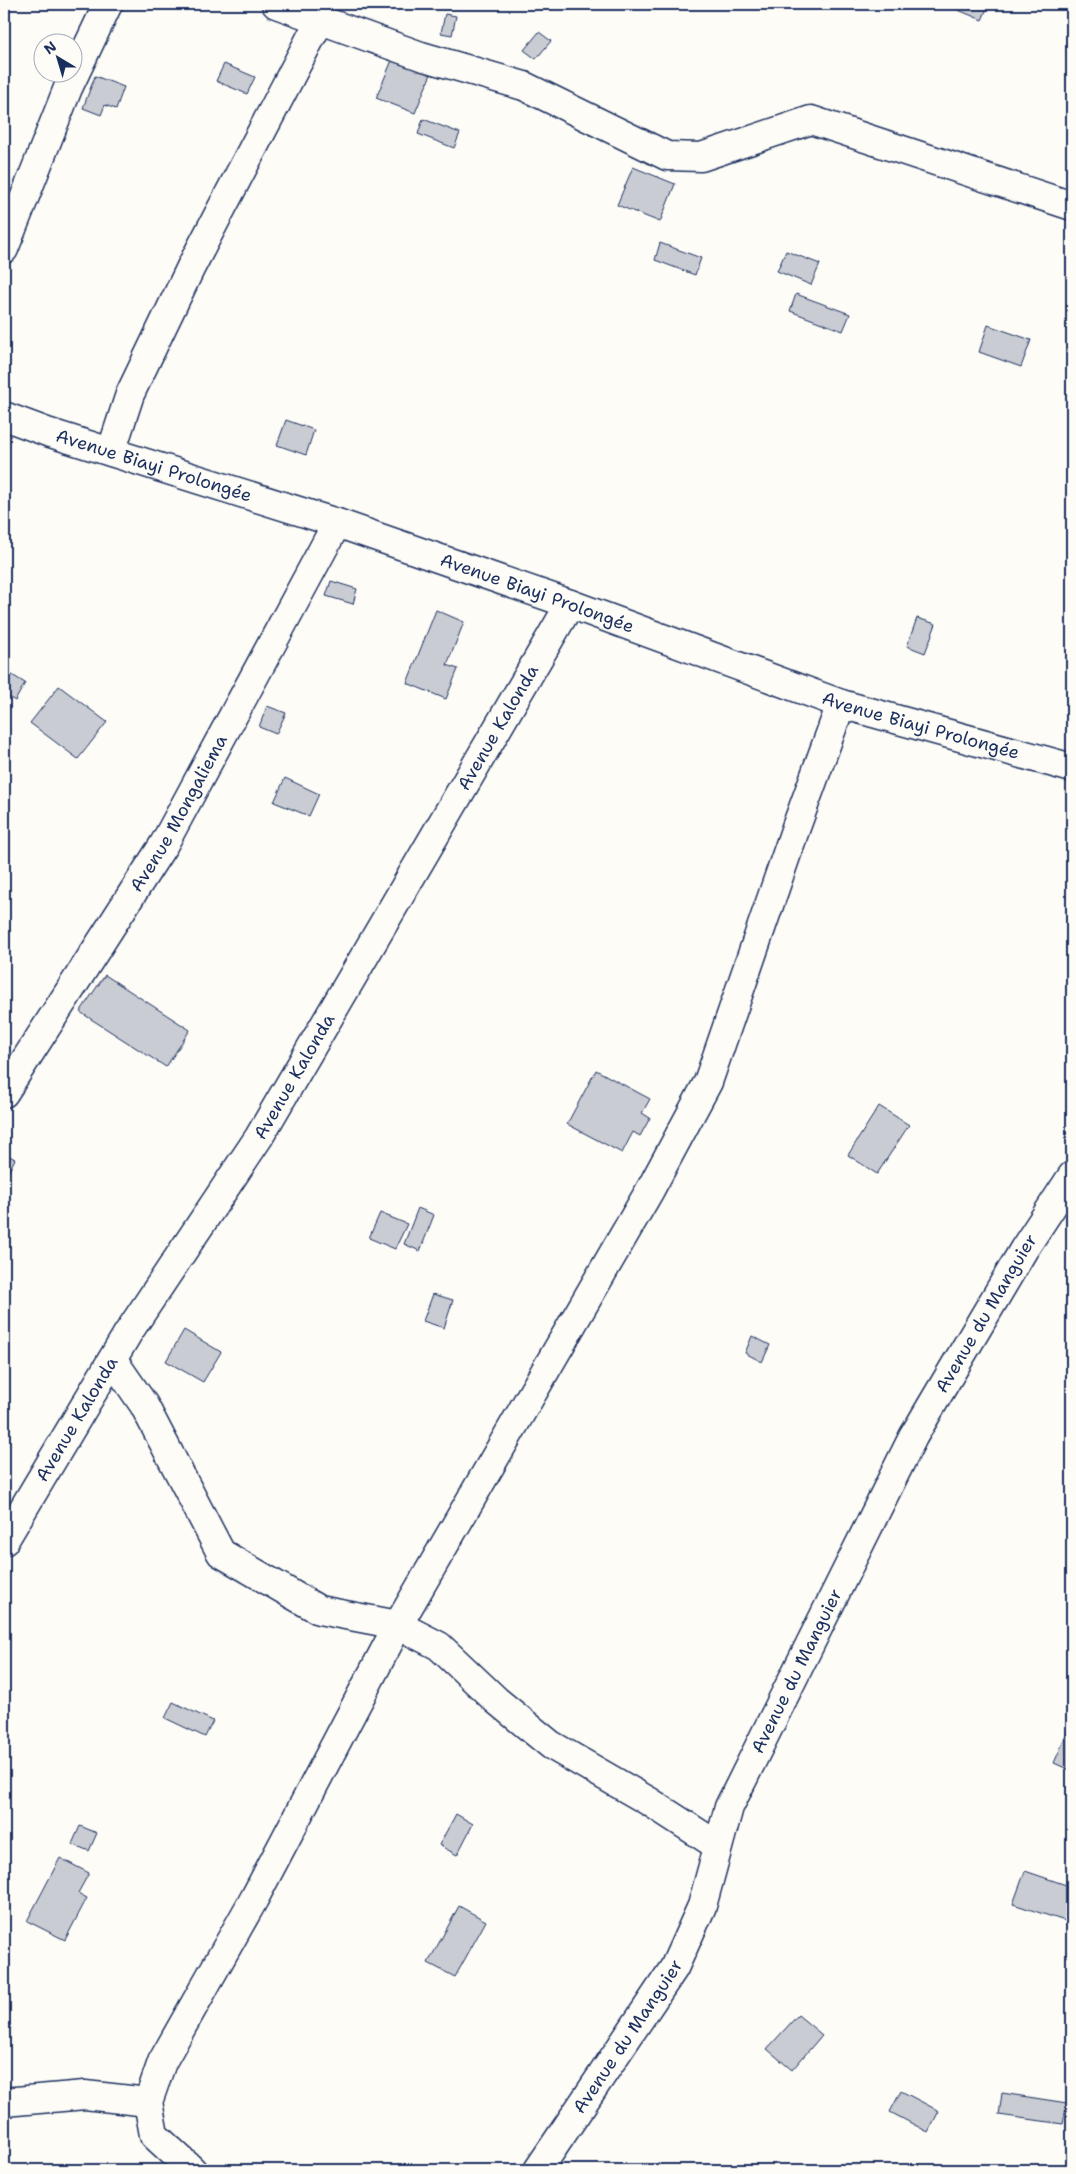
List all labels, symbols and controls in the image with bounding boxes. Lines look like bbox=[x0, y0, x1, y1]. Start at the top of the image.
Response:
north arrow bbox=[32, 32, 82, 82]
text: N bbox=[40, 37, 60, 58]
street label: Avenue Biayi Prolongée bbox=[53, 424, 255, 508]
street label: Avenue Biayi Prolongée bbox=[437, 548, 638, 639]
street label: Avenue Kalonda bbox=[452, 660, 544, 795]
street label: Avenue Biayi Prolongée bbox=[819, 686, 1022, 765]
street label: Avenue Mongaliema bbox=[124, 730, 233, 897]
street label: Avenue Kalonda bbox=[248, 1009, 340, 1144]
street label: Avenue du Manguier bbox=[930, 1229, 1043, 1397]
street label: Avenue Kalonda bbox=[30, 1352, 123, 1486]
street label: Avenue du Manguier bbox=[746, 1585, 848, 1757]
street label: Avenue du Manguier bbox=[567, 1956, 688, 2118]

